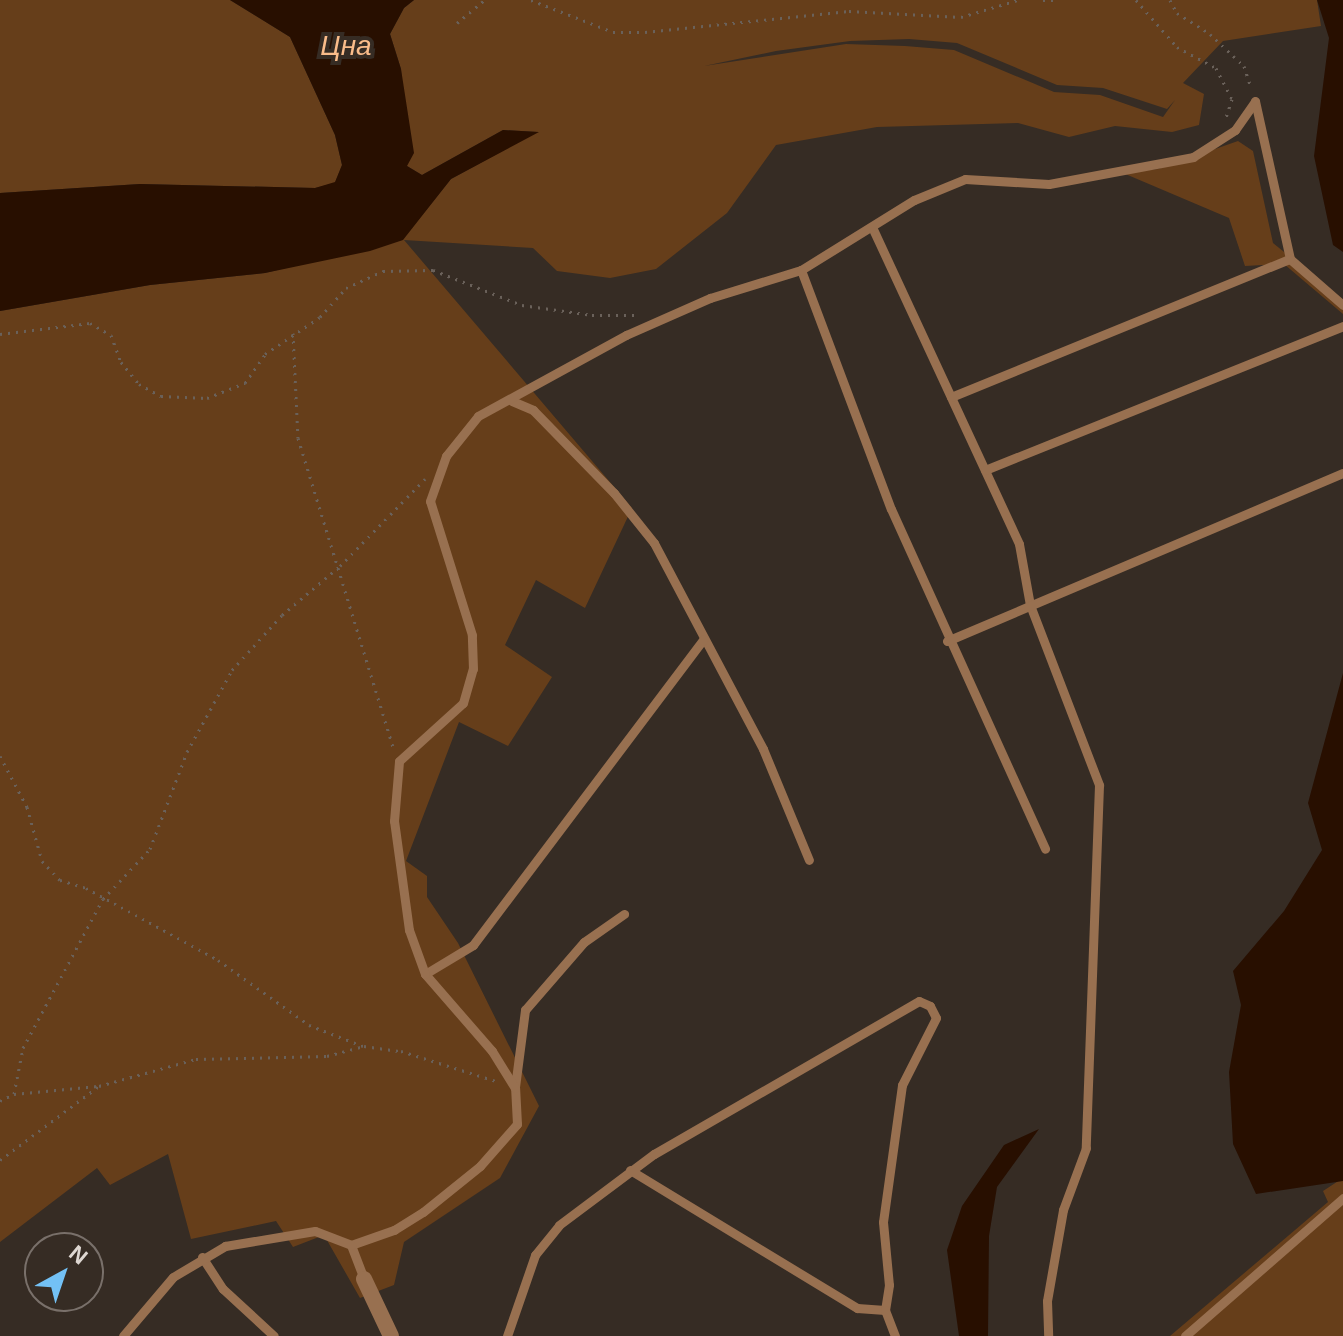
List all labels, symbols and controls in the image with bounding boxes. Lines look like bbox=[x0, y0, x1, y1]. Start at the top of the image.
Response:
water label: Цна bbox=[320, 29, 372, 63]
north arrow bbox=[24, 1232, 104, 1312]
text: N bbox=[64, 1240, 93, 1269]

